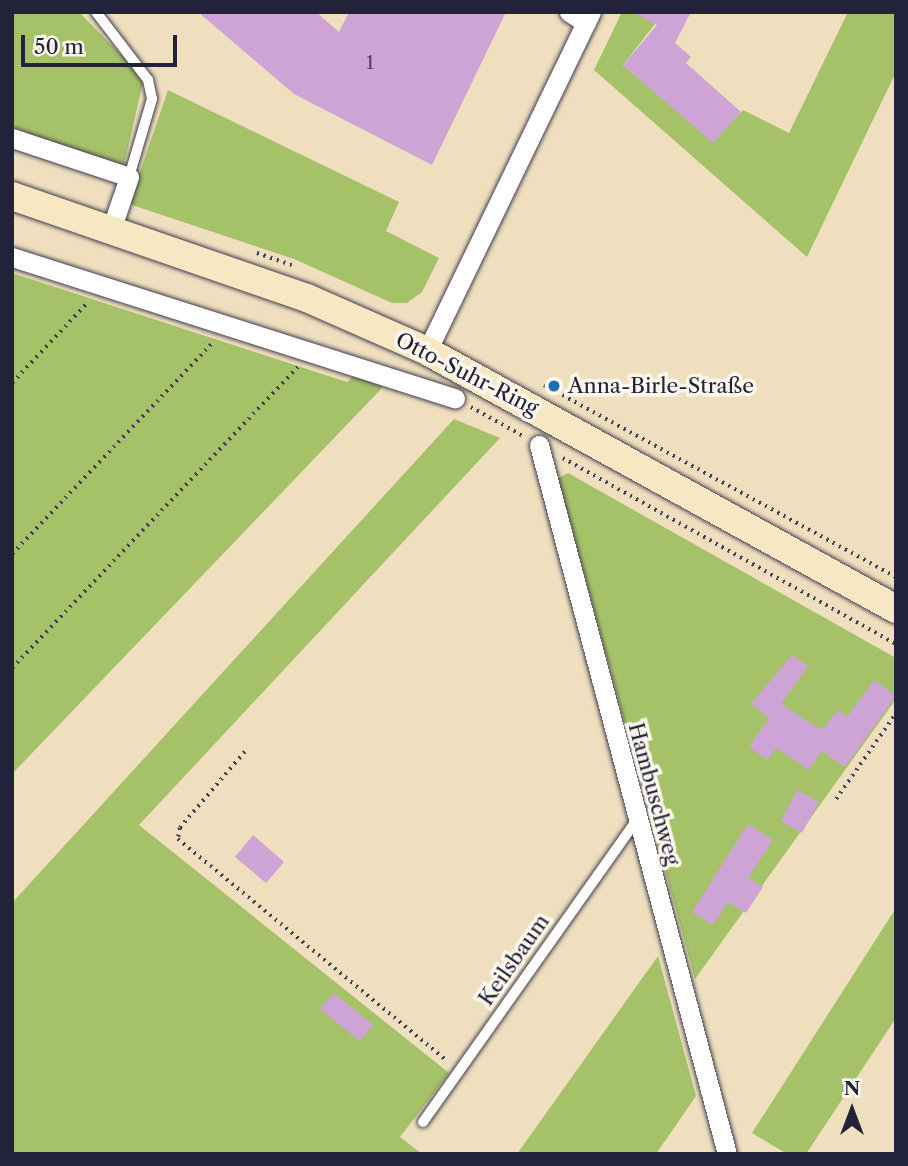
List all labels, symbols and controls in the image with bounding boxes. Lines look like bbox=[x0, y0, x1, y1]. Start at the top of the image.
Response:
scale bar bbox=[24, 21, 180, 65]
text: 50 m bbox=[34, 34, 84, 59]
house number: 1 bbox=[366, 52, 374, 74]
street label: Otto-Suhr-Ring bbox=[391, 327, 543, 421]
place label: Anna-Birle-Straße bbox=[568, 373, 754, 399]
marker: Anna-Birle-Straße bbox=[546, 378, 562, 394]
street label: Hambuschweg bbox=[623, 720, 685, 868]
street label: Keilsbaum bbox=[473, 910, 555, 1010]
north arrow bbox=[817, 1075, 887, 1145]
text: N bbox=[844, 1077, 860, 1100]

